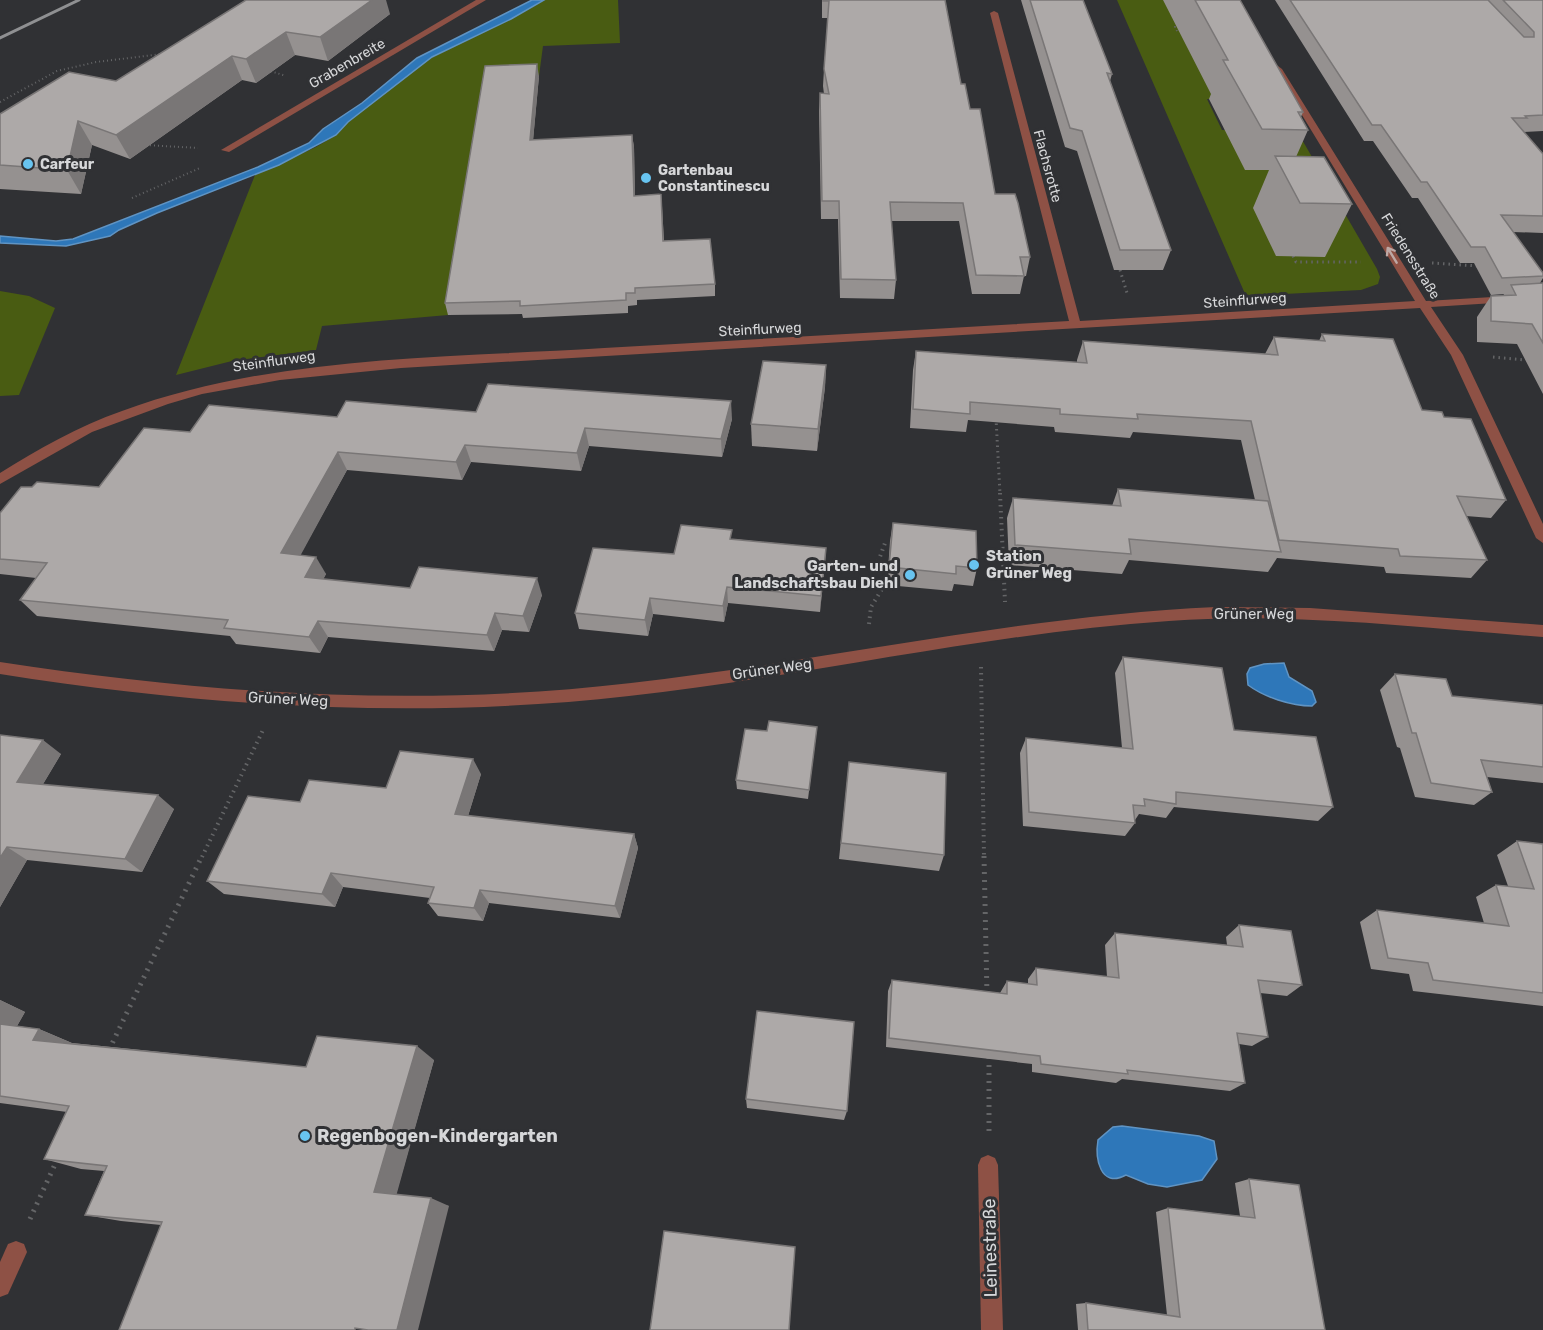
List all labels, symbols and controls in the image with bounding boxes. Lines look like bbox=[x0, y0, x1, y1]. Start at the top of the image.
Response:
street label: Grabenbreite bbox=[306, 35, 389, 92]
street label: Flachsrotte bbox=[1030, 128, 1065, 205]
place label: Carfeur bbox=[40, 156, 95, 173]
marker: Carfeur bbox=[21, 157, 35, 171]
place label: Gartenbau Constantinescu bbox=[658, 162, 770, 195]
marker: Gartenbau Constantinescu bbox=[639, 171, 653, 185]
street label: Friedensstraße bbox=[1377, 210, 1444, 302]
one-way arrow bbox=[1385, 247, 1397, 264]
street label: Steinflurweg bbox=[1203, 289, 1287, 312]
street label: Steinflurweg bbox=[718, 319, 802, 340]
street label: Steinflurweg bbox=[232, 347, 316, 376]
place label: Station Grüner Weg bbox=[986, 547, 1072, 582]
place label: Garten- und Landschaftsbau Diehl bbox=[734, 557, 898, 592]
marker: Station Grüner Weg bbox=[967, 558, 981, 572]
marker: Garten- und Landschaftsbau Diehl bbox=[903, 568, 917, 582]
street label: Grüner Weg bbox=[1214, 605, 1294, 623]
street label: Grüner Weg bbox=[731, 655, 813, 683]
street label: Grüner Weg bbox=[247, 688, 329, 710]
place label: Regenbogen-Kindergarten bbox=[317, 1125, 558, 1147]
marker: Regenbogen-Kindergarten bbox=[298, 1129, 312, 1143]
street label: Leinestraße bbox=[978, 1198, 1002, 1298]

